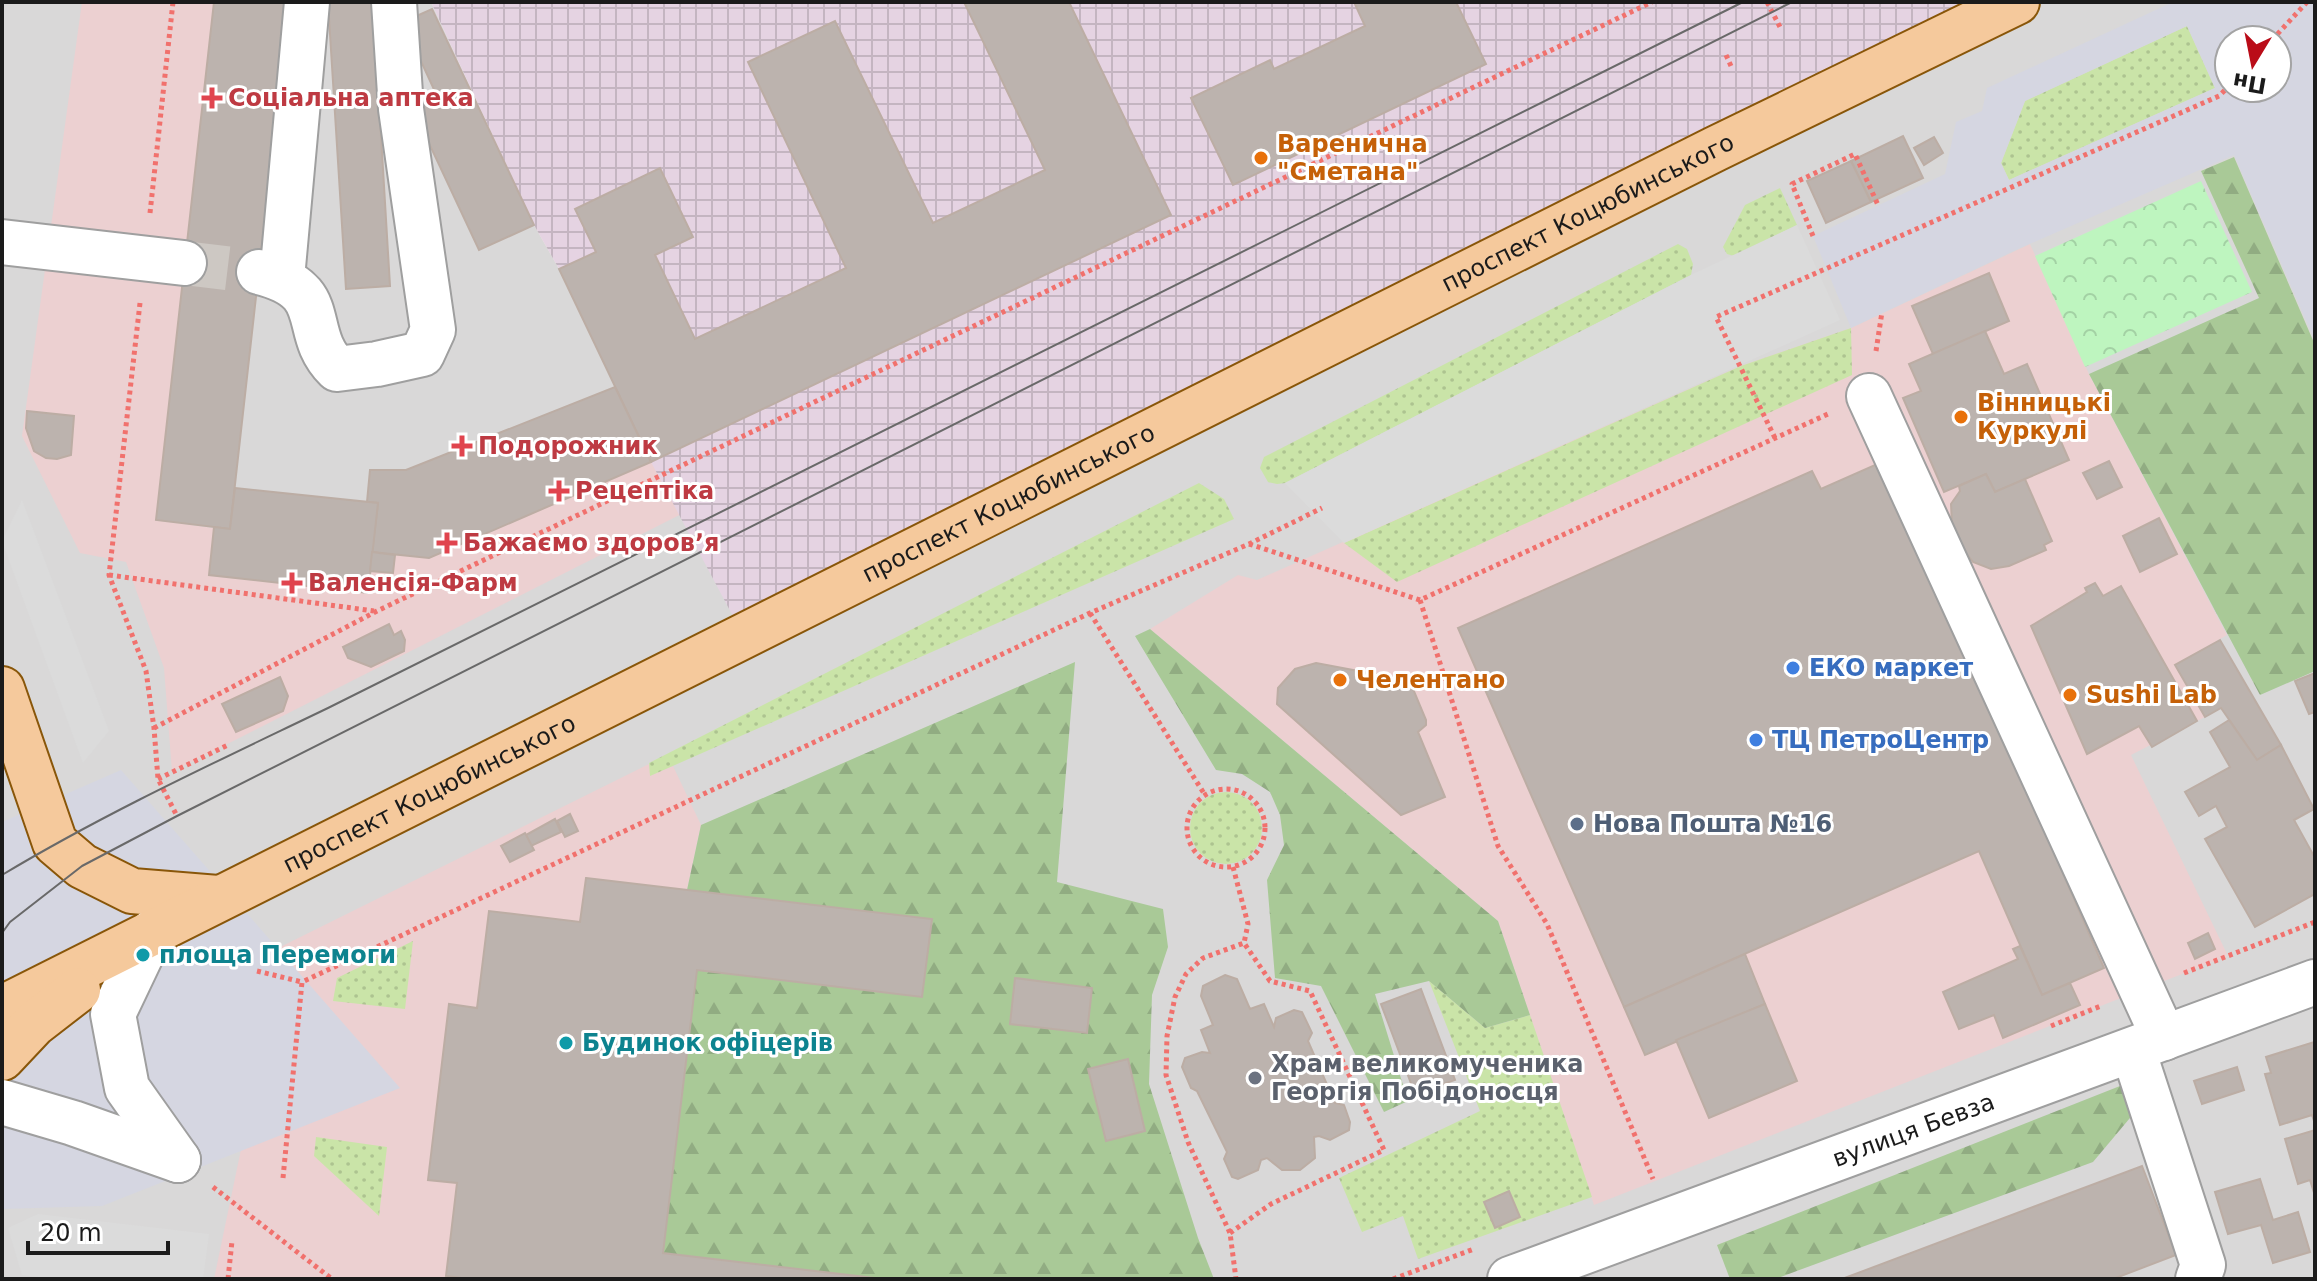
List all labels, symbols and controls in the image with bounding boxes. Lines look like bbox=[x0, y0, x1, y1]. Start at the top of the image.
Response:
north arrow bbox=[2213, 24, 2293, 104]
text: Пн bbox=[2231, 68, 2268, 98]
place label: Соціальна аптека bbox=[228, 84, 474, 112]
marker: Соціальна аптека bbox=[203, 89, 221, 107]
street label: проспект Коцюбинського bbox=[1437, 128, 1739, 298]
place label: Варенична "Сметана" bbox=[1277, 130, 1428, 186]
marker: Варенична "Сметана" bbox=[1252, 149, 1270, 167]
place label: Вінницькі Куркулі bbox=[1977, 389, 2111, 445]
marker: Вінницькі Куркулі bbox=[1952, 408, 1970, 426]
street label: проспект Коцюбинського bbox=[858, 418, 1159, 588]
place label: Подорожник bbox=[478, 432, 658, 460]
marker: Подорожник bbox=[453, 437, 471, 455]
place label: Рецептіка bbox=[575, 477, 714, 505]
marker: Рецептіка bbox=[550, 482, 568, 500]
place label: Бажаємо здоровʼя bbox=[463, 529, 719, 557]
marker: Бажаємо здоровʼя bbox=[438, 534, 456, 552]
place label: Валенсія-Фарм bbox=[308, 569, 518, 597]
marker: Валенсія-Фарм bbox=[283, 574, 301, 592]
place label: ЕКО маркет bbox=[1809, 654, 1973, 682]
marker: ЕКО маркет bbox=[1784, 659, 1802, 677]
place label: Челентано bbox=[1356, 666, 1505, 694]
marker: Челентано bbox=[1331, 671, 1349, 689]
place label: Sushi Lab bbox=[2086, 681, 2217, 709]
marker: Sushi Lab bbox=[2061, 686, 2079, 704]
street label: проспект Коцюбинського bbox=[278, 709, 580, 879]
place label: ТЦ ПетроЦентр bbox=[1772, 726, 1989, 754]
marker: ТЦ ПетроЦентр bbox=[1747, 731, 1765, 749]
place label: Нова Пошта №16 bbox=[1593, 810, 1832, 838]
marker: Нова Пошта №16 bbox=[1568, 815, 1586, 833]
place label: площа Перемоги bbox=[159, 941, 396, 969]
marker: площа Перемоги bbox=[134, 946, 152, 964]
place label: Будинок офіцерів bbox=[582, 1029, 833, 1057]
marker: Будинок офіцерів bbox=[557, 1034, 575, 1052]
place label: Храм великомученика Георгія Побідоносця bbox=[1271, 1050, 1583, 1106]
marker: Храм великомученика Георгія Побідоносця bbox=[1246, 1069, 1264, 1087]
street label: вулиця Бевза bbox=[1829, 1087, 1998, 1173]
scale bar bbox=[28, 1205, 168, 1255]
text: 20 m bbox=[40, 1219, 102, 1247]

